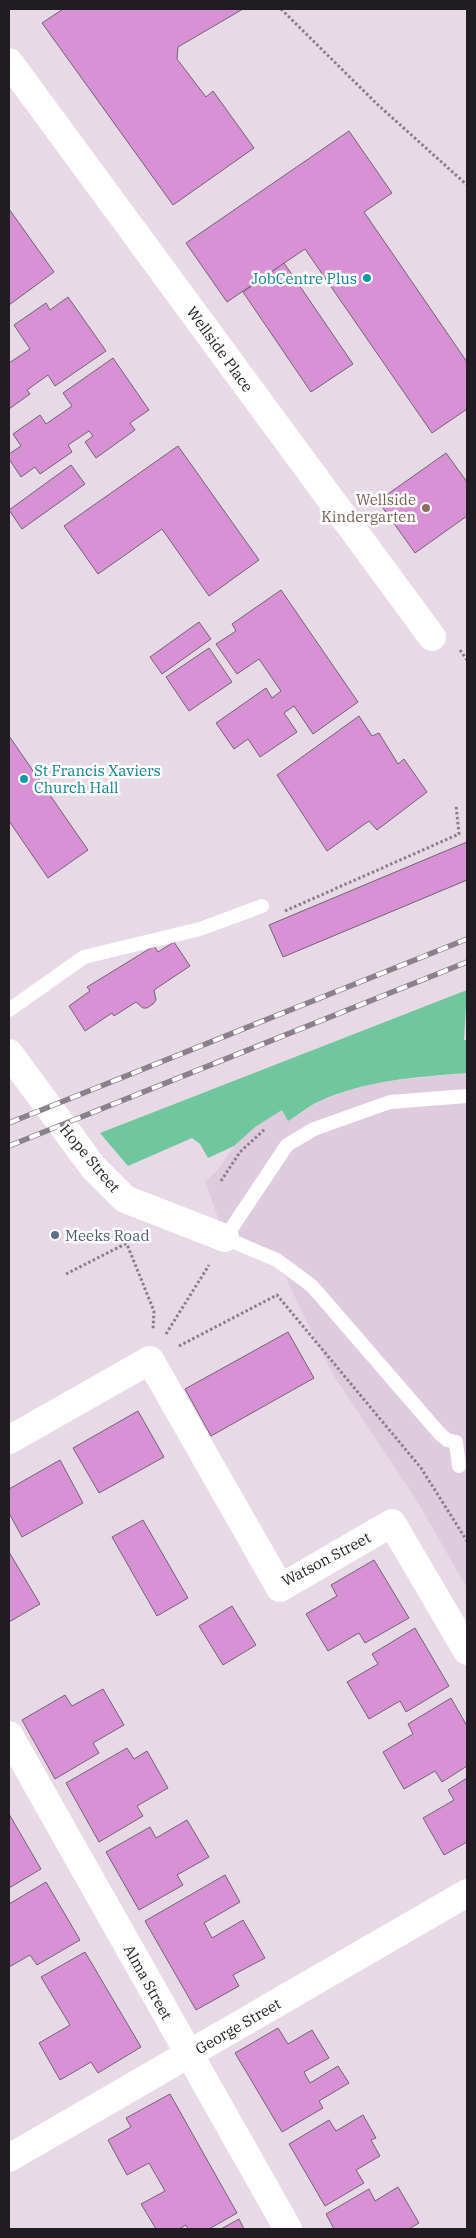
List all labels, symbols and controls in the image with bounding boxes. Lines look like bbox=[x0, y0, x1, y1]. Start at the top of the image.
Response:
place label: JobCentre Plus bbox=[252, 269, 357, 288]
marker: JobCentre Plus bbox=[361, 272, 373, 284]
street label: Wellside Place bbox=[183, 302, 257, 396]
place label: Wellside Kindergarten bbox=[321, 490, 416, 526]
marker: Wellside Kindergarten bbox=[420, 502, 432, 514]
place label: St Francis Xaviers Church Hall bbox=[34, 761, 161, 797]
marker: St Francis Xaviers Church Hall bbox=[18, 773, 30, 785]
street label: Hope Street bbox=[56, 1120, 124, 1196]
place label: Meeks Road bbox=[65, 1226, 150, 1245]
marker: Meeks Road bbox=[49, 1229, 61, 1241]
street label: Watson Street bbox=[278, 1528, 374, 1590]
street label: Alma Street bbox=[120, 1941, 176, 2023]
street label: George Street bbox=[192, 1994, 284, 2058]

